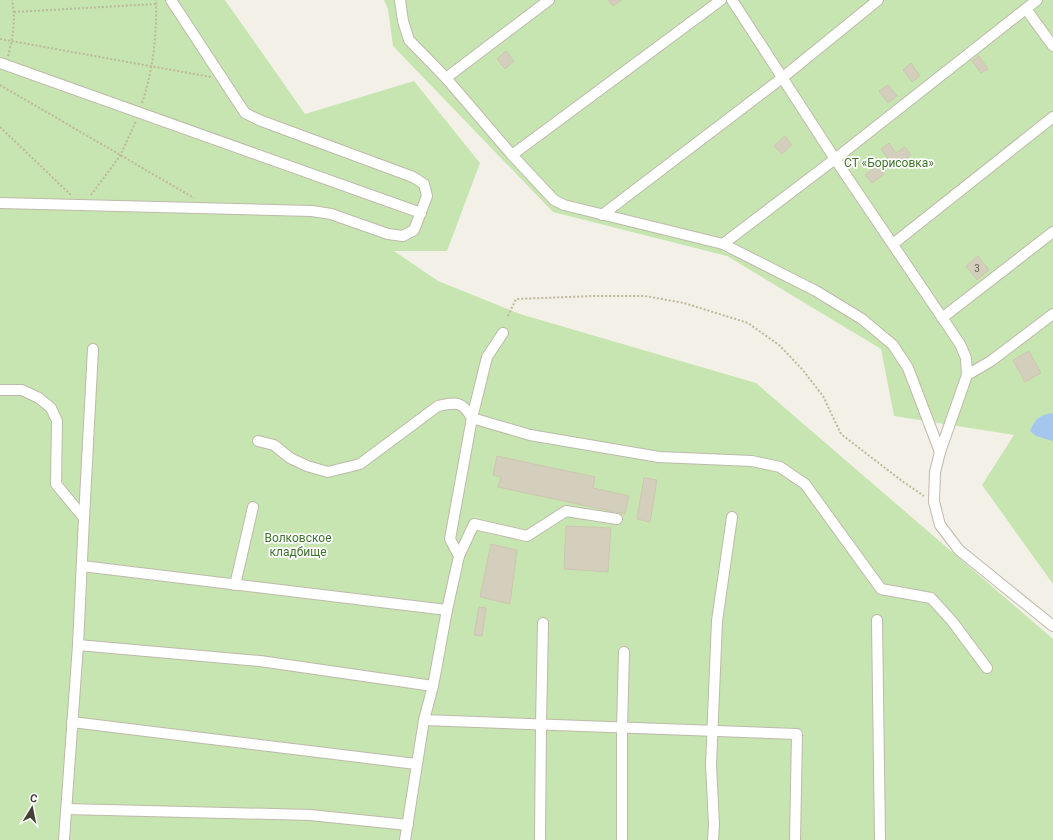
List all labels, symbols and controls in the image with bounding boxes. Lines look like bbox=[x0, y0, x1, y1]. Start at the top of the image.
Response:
park label: СТ «Борисовка» bbox=[844, 156, 934, 170]
house number: 3 bbox=[974, 263, 980, 274]
park label: Волковское кладбище bbox=[264, 531, 332, 559]
north arrow bbox=[12, 788, 52, 828]
text: С bbox=[29, 792, 38, 806]

